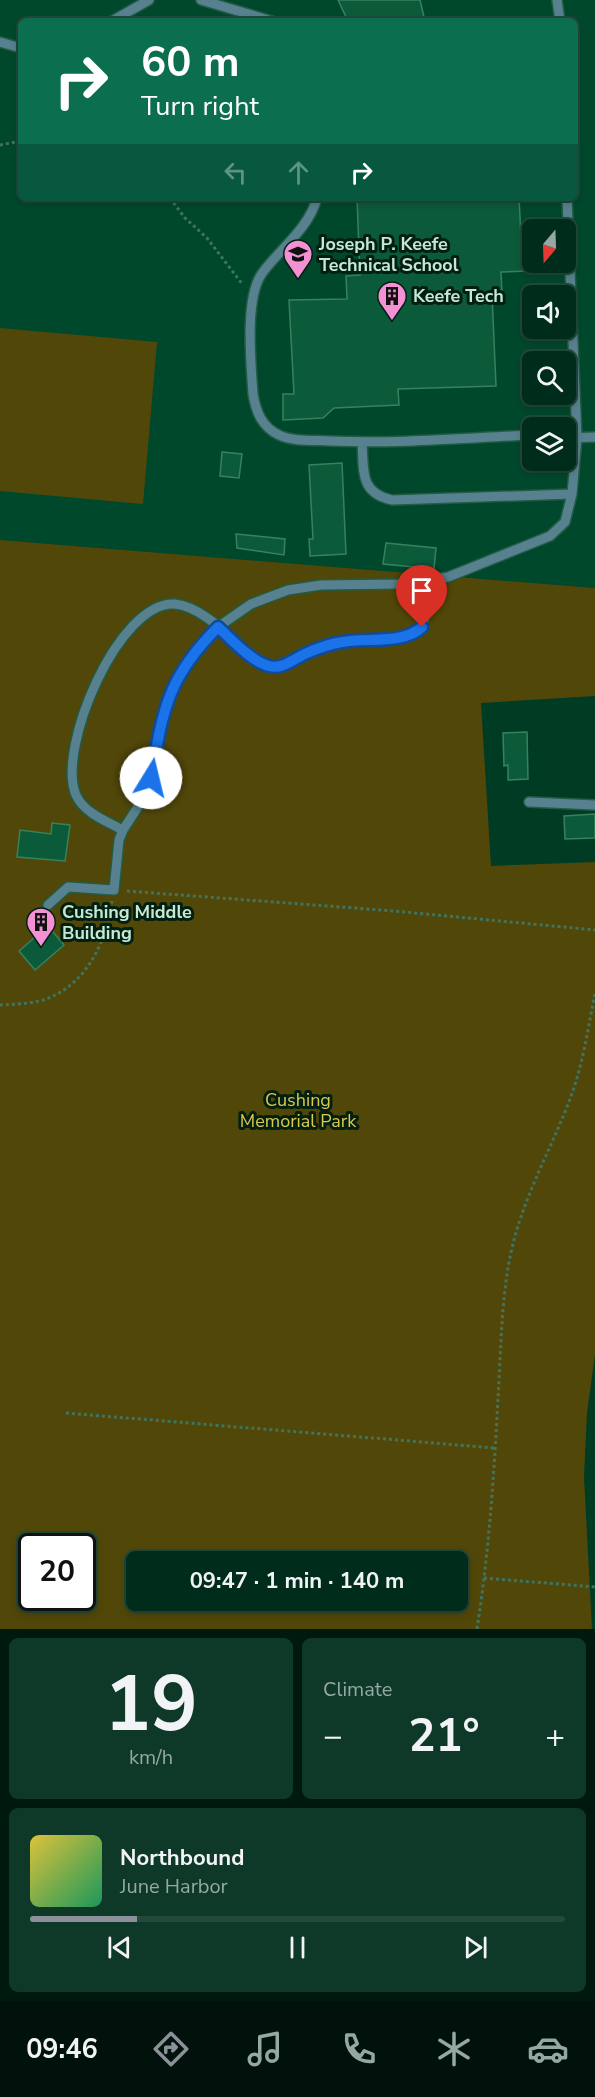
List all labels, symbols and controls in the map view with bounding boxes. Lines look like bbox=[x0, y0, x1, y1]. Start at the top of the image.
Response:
text: 60 m bbox=[141, 34, 240, 91]
icon: right bbox=[42, 42, 120, 120]
text: Turn right bbox=[141, 88, 259, 125]
icon: left bbox=[219, 156, 252, 189]
icon: ahead bbox=[282, 156, 315, 189]
icon: right bbox=[345, 156, 378, 189]
north arrow bbox=[522, 219, 576, 273]
map controls bbox=[522, 219, 576, 471]
place label: Joseph P. Keefe Technical School bbox=[318, 232, 459, 277]
school or university icon: Joseph P. Keefe Technical School bbox=[282, 238, 314, 280]
building icon: Keefe Tech bbox=[376, 280, 408, 322]
place label: Keefe Tech bbox=[413, 284, 504, 308]
button: sound bbox=[522, 285, 576, 339]
button: search bbox=[522, 351, 576, 405]
button: layers bbox=[522, 417, 576, 471]
pin bbox=[396, 565, 447, 627]
icon: arrive bbox=[405, 574, 438, 607]
position arrow bbox=[119, 746, 183, 810]
place label: Cushing Middle Building bbox=[62, 900, 192, 945]
building icon: Cushing Middle Building bbox=[25, 906, 57, 948]
park label: Cushing Memorial Park bbox=[240, 1088, 357, 1133]
speed limit sign: 20 bbox=[18, 1533, 96, 1611]
text: 09:47 · 1 min · 140 m bbox=[190, 1566, 404, 1596]
text: 19 bbox=[104, 1651, 198, 1758]
text: Climate bbox=[323, 1676, 392, 1703]
text: 21° bbox=[408, 1706, 480, 1767]
text: − bbox=[323, 1714, 343, 1759]
text: + bbox=[545, 1714, 565, 1759]
text: km/h bbox=[129, 1744, 173, 1771]
text: Northbound bbox=[120, 1843, 244, 1873]
text: June Harbor bbox=[120, 1873, 228, 1900]
icon: previous bbox=[103, 1931, 136, 1964]
icon: pause bbox=[281, 1931, 314, 1964]
icon: next bbox=[459, 1931, 492, 1964]
icon: directions bbox=[150, 2028, 192, 2070]
icon: music bbox=[244, 2028, 286, 2070]
icon: phone bbox=[338, 2028, 380, 2070]
icon: climate bbox=[433, 2028, 475, 2070]
icon: car bbox=[527, 2028, 569, 2070]
text: 09:46 bbox=[26, 2031, 98, 2068]

